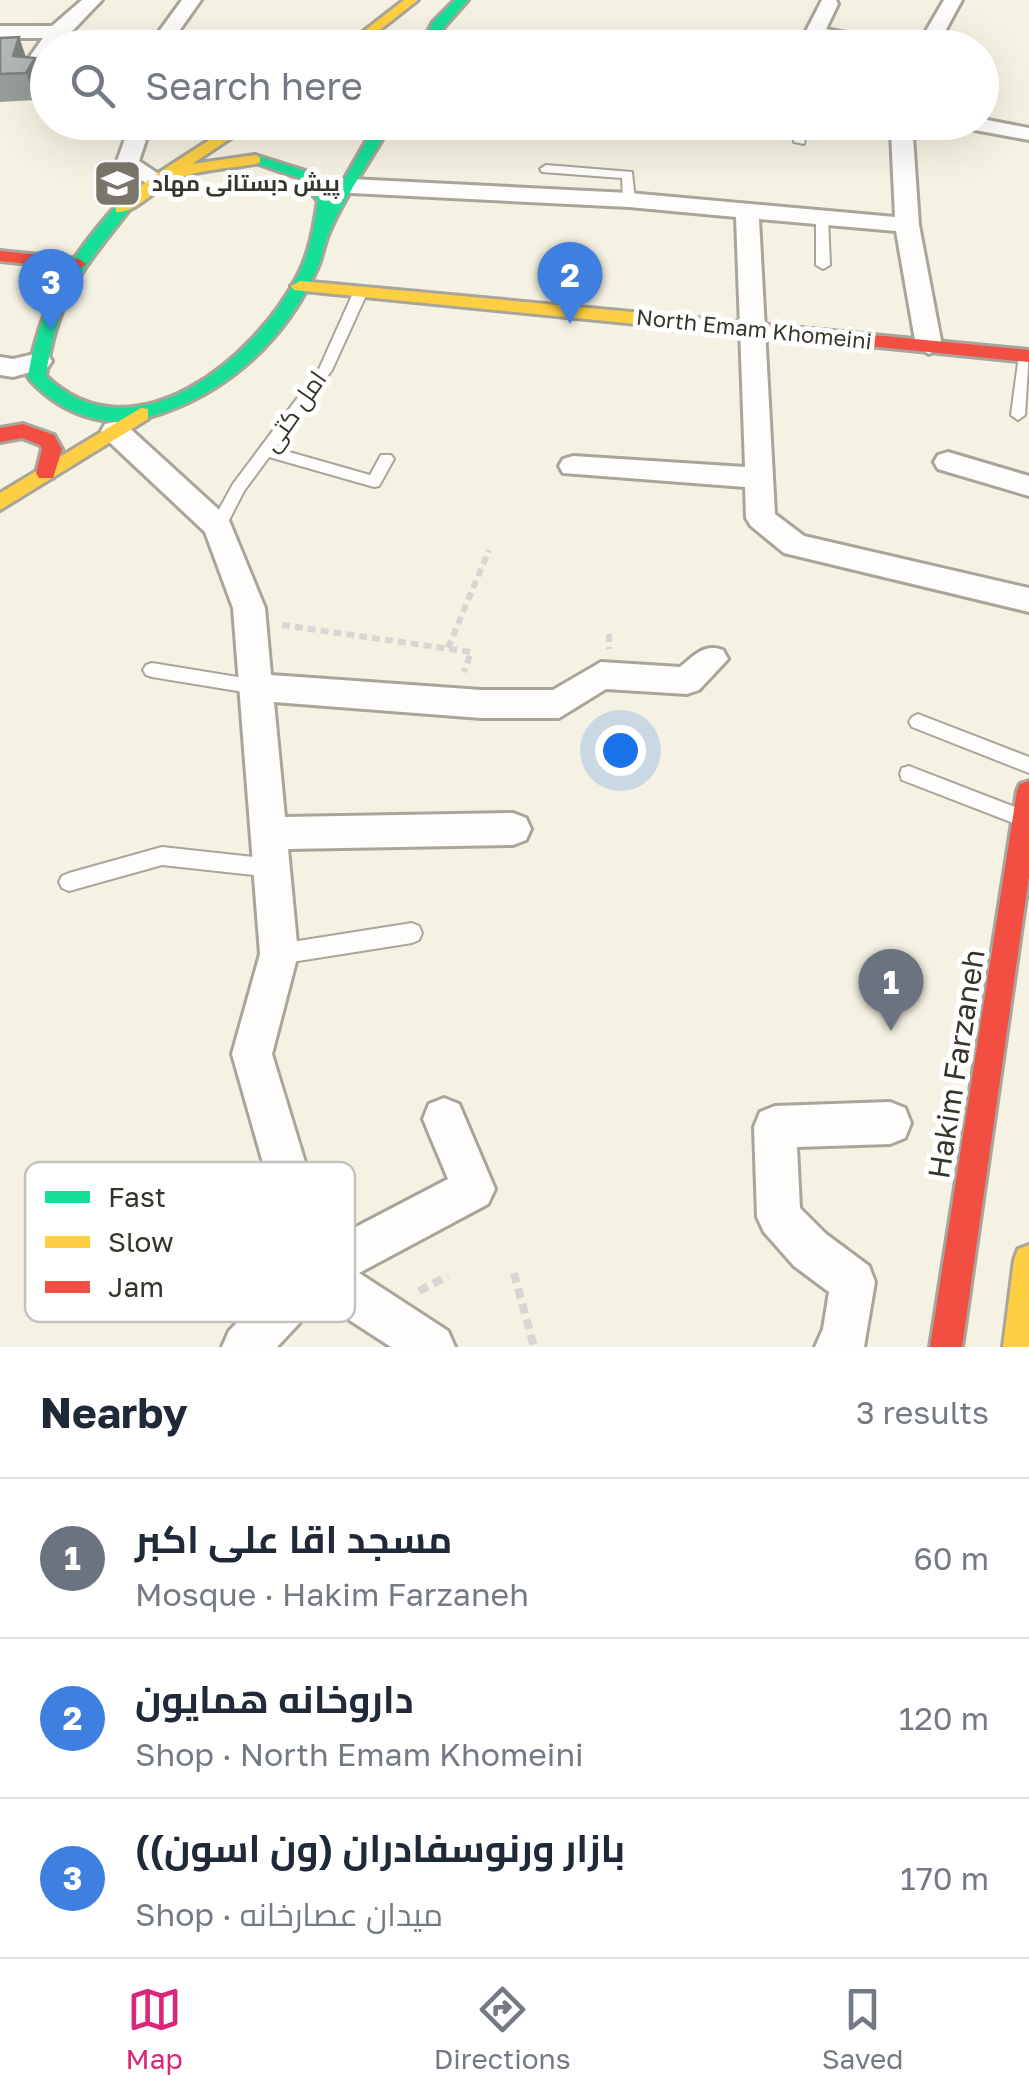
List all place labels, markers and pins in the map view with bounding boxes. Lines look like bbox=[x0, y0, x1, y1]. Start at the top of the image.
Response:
school or university icon: پیش دبستانی مهاد bbox=[91, 157, 143, 209]
place label: پیش دبستانی مهاد bbox=[152, 169, 340, 199]
pin: 2 bbox=[538, 242, 602, 324]
pin: 3 bbox=[18, 248, 84, 331]
pin: 1 bbox=[858, 948, 924, 1031]

